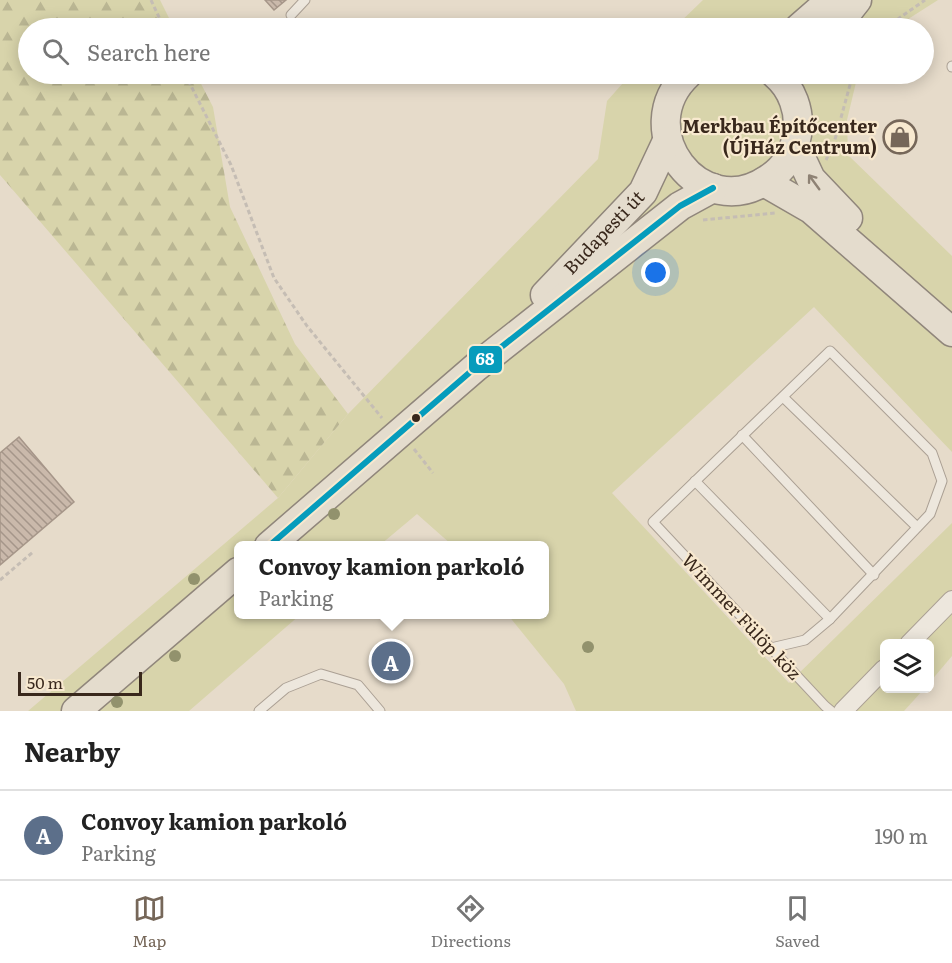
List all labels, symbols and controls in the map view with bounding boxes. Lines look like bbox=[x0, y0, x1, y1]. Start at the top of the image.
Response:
search box bbox=[18, 18, 934, 84]
icon: search bbox=[39, 35, 72, 68]
text: Search here bbox=[87, 35, 210, 68]
place label: Merkbau Építőcenter (ÚjHáz Centrum) bbox=[682, 112, 877, 160]
shop icon: Merkbau Építőcenter (ÚjHáz Centrum) bbox=[882, 119, 918, 155]
one-way arrow bbox=[808, 174, 820, 190]
street label: Budapesti út bbox=[557, 183, 650, 280]
your location bbox=[641, 258, 670, 287]
line badge: 68 bbox=[468, 345, 503, 374]
text: 68 bbox=[476, 346, 495, 370]
unlabelled marker bbox=[410, 412, 422, 424]
popup bbox=[234, 541, 549, 619]
street label: Wimmer Fülöp köz bbox=[676, 547, 808, 685]
text: Convoy kamion parkoló bbox=[258, 549, 525, 582]
text: Parking bbox=[258, 582, 333, 612]
pin: A bbox=[372, 638, 410, 684]
map controls bbox=[880, 639, 934, 693]
button: layers bbox=[880, 639, 934, 693]
scale bar bbox=[18, 669, 142, 696]
text: 50 m bbox=[27, 670, 63, 694]
text: Nearby bbox=[24, 731, 120, 770]
text: Convoy kamion parkoló bbox=[81, 804, 347, 837]
text: A bbox=[36, 820, 51, 850]
text: 190 m bbox=[874, 820, 928, 850]
text: Parking bbox=[81, 837, 156, 867]
tab: Map bbox=[132, 892, 166, 952]
tab: Directions bbox=[431, 892, 511, 952]
tab: Saved bbox=[775, 892, 820, 952]

